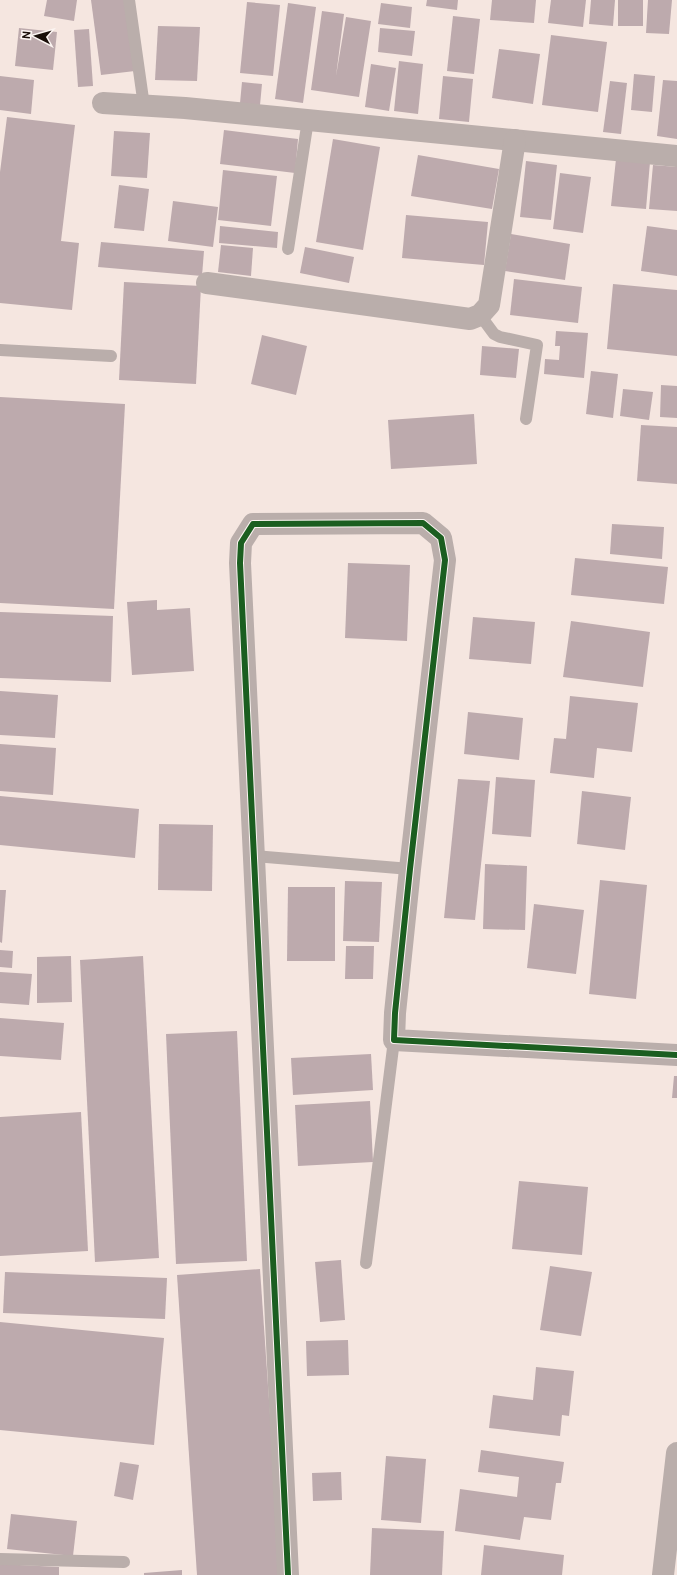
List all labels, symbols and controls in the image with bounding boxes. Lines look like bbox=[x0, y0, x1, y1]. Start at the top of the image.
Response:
north arrow bbox=[16, 16, 56, 56]
text: N bbox=[20, 30, 33, 40]

